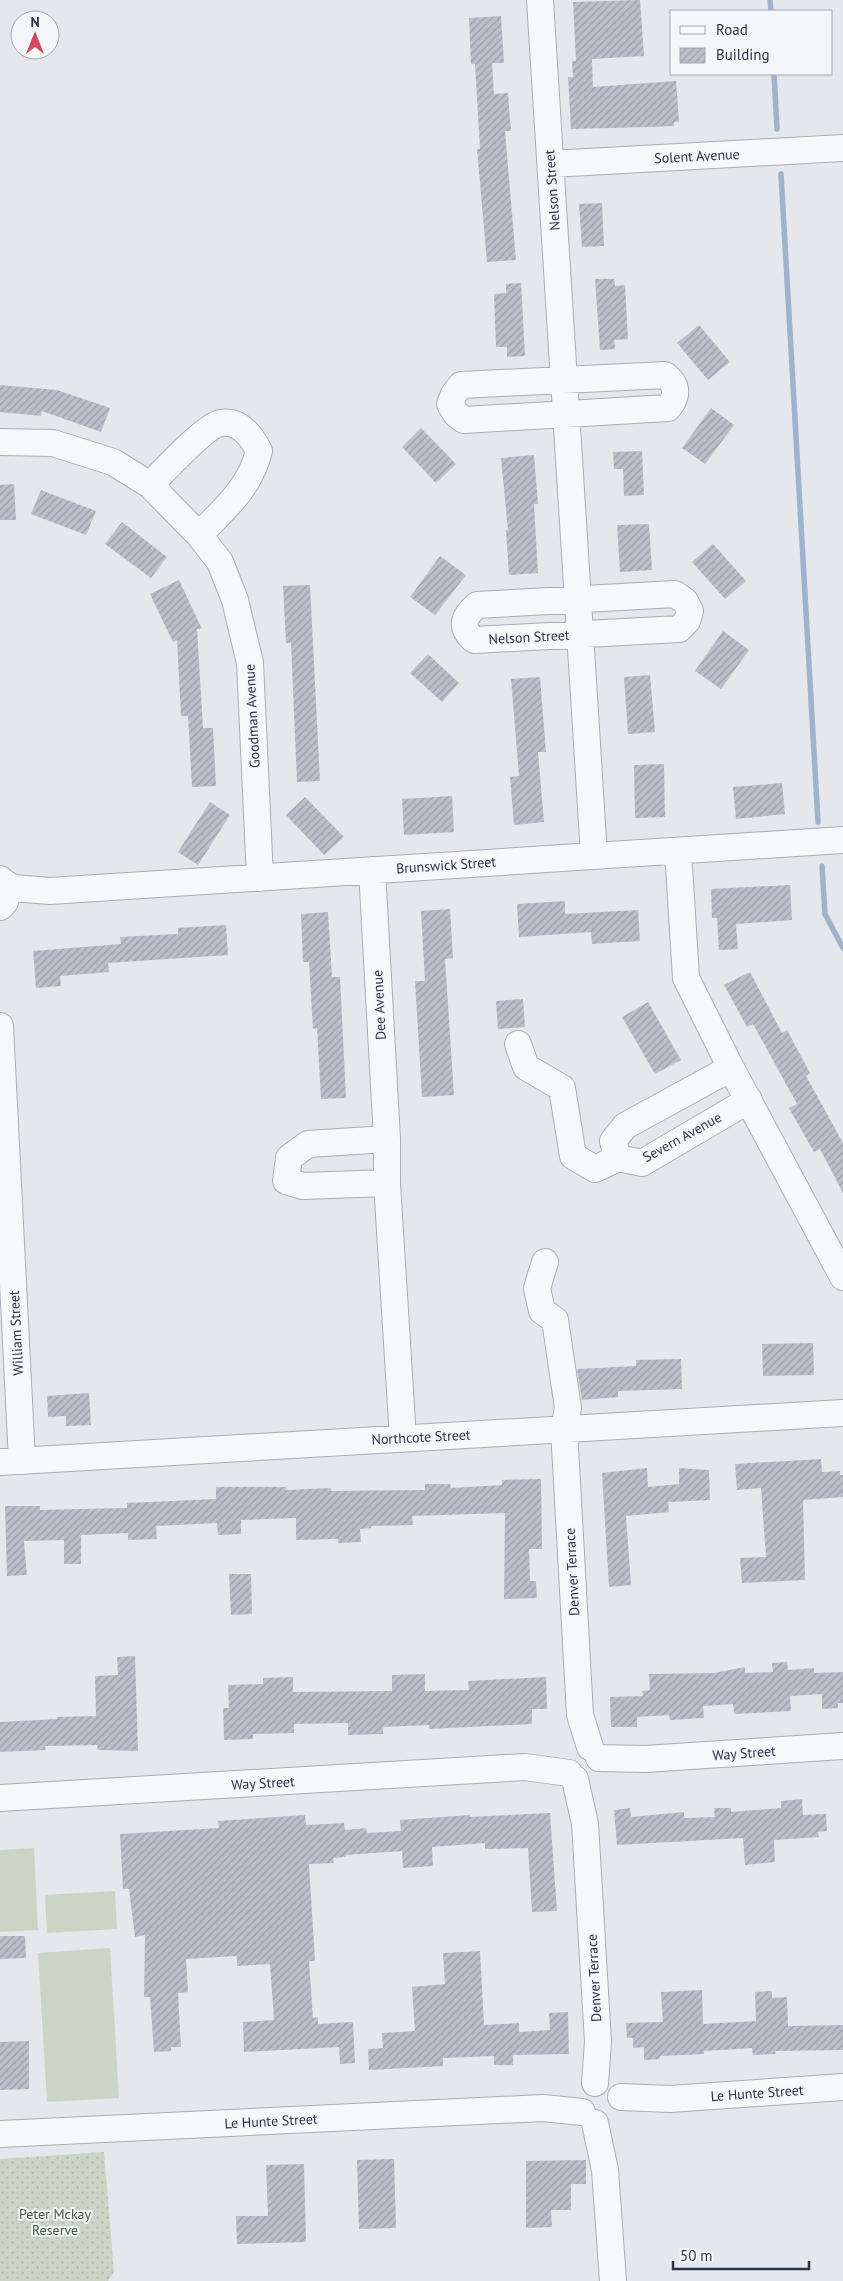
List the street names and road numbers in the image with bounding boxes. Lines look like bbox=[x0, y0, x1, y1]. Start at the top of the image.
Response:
street label: Solent Avenue bbox=[654, 145, 740, 167]
street label: Nelson Street bbox=[540, 149, 564, 231]
street label: Nelson Street bbox=[488, 626, 570, 648]
street label: Goodman Avenue bbox=[240, 664, 264, 768]
street label: Brunswick Street bbox=[395, 853, 497, 877]
street label: Dee Avenue bbox=[368, 969, 390, 1041]
street label: Severn Avenue bbox=[639, 1108, 725, 1166]
street label: William Street bbox=[5, 1290, 27, 1376]
street label: Northcote Street bbox=[371, 1425, 471, 1449]
street label: Denver Terrace bbox=[561, 1527, 583, 1617]
street label: Way Street bbox=[712, 1742, 777, 1764]
street label: Way Street bbox=[231, 1772, 295, 1794]
street label: Denver Terrace bbox=[583, 1933, 605, 2023]
street label: Le Hunte Street bbox=[710, 2081, 804, 2105]
street label: Le Hunte Street bbox=[224, 2110, 318, 2132]

